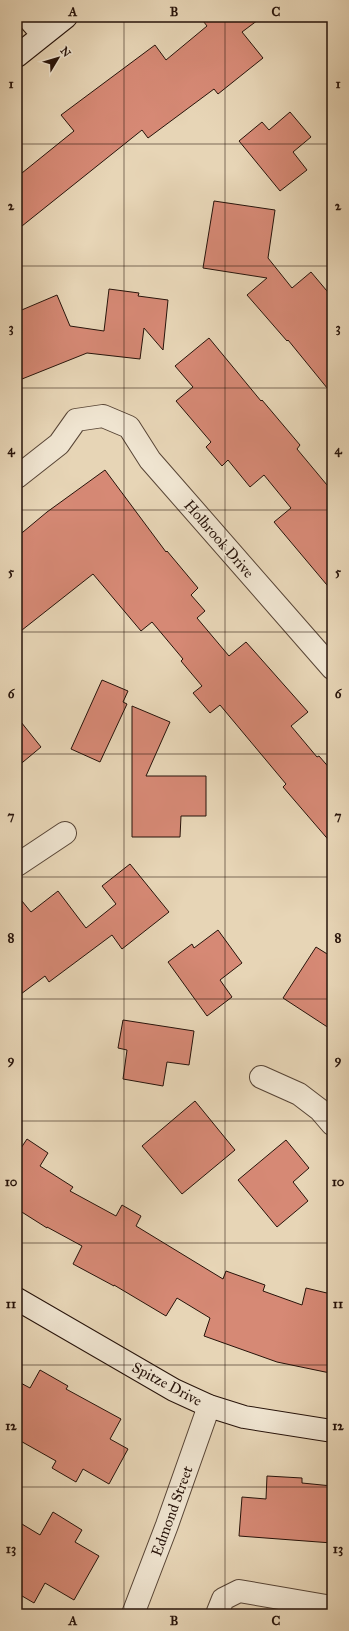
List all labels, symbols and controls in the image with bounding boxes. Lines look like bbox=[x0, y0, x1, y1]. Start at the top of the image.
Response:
text: A bbox=[68, 4, 78, 20]
text: B bbox=[170, 4, 179, 20]
text: C bbox=[272, 4, 281, 20]
north arrow bbox=[38, 38, 78, 78]
text: N bbox=[57, 44, 74, 60]
text: 1 bbox=[8, 76, 14, 92]
text: 1 bbox=[335, 76, 341, 92]
text: 2 bbox=[8, 198, 15, 214]
text: 2 bbox=[335, 198, 342, 214]
text: 3 bbox=[8, 320, 14, 336]
text: 3 bbox=[335, 320, 341, 336]
text: 4 bbox=[7, 442, 15, 458]
text: 4 bbox=[334, 442, 342, 458]
street label: Holbrook Drive bbox=[180, 496, 258, 582]
text: 5 bbox=[8, 564, 15, 580]
text: 5 bbox=[335, 564, 342, 580]
text: 6 bbox=[8, 686, 16, 702]
text: 6 bbox=[335, 686, 343, 702]
text: 7 bbox=[8, 808, 15, 824]
text: 7 bbox=[335, 808, 342, 824]
text: 8 bbox=[8, 930, 15, 946]
text: 8 bbox=[335, 930, 342, 946]
text: 9 bbox=[8, 1052, 15, 1068]
text: 9 bbox=[335, 1052, 342, 1068]
text: 10 bbox=[5, 1174, 18, 1190]
text: 10 bbox=[332, 1174, 345, 1190]
text: 11 bbox=[6, 1296, 16, 1312]
text: 11 bbox=[333, 1296, 343, 1312]
street label: Spitze Drive bbox=[129, 1358, 205, 1410]
text: 12 bbox=[5, 1418, 17, 1434]
text: 12 bbox=[332, 1418, 344, 1434]
street label: Edmond Street bbox=[147, 1463, 197, 1559]
text: 13 bbox=[6, 1541, 16, 1557]
text: 13 bbox=[333, 1541, 343, 1557]
text: A bbox=[68, 1613, 78, 1629]
text: B bbox=[170, 1613, 179, 1629]
text: C bbox=[272, 1613, 281, 1629]

